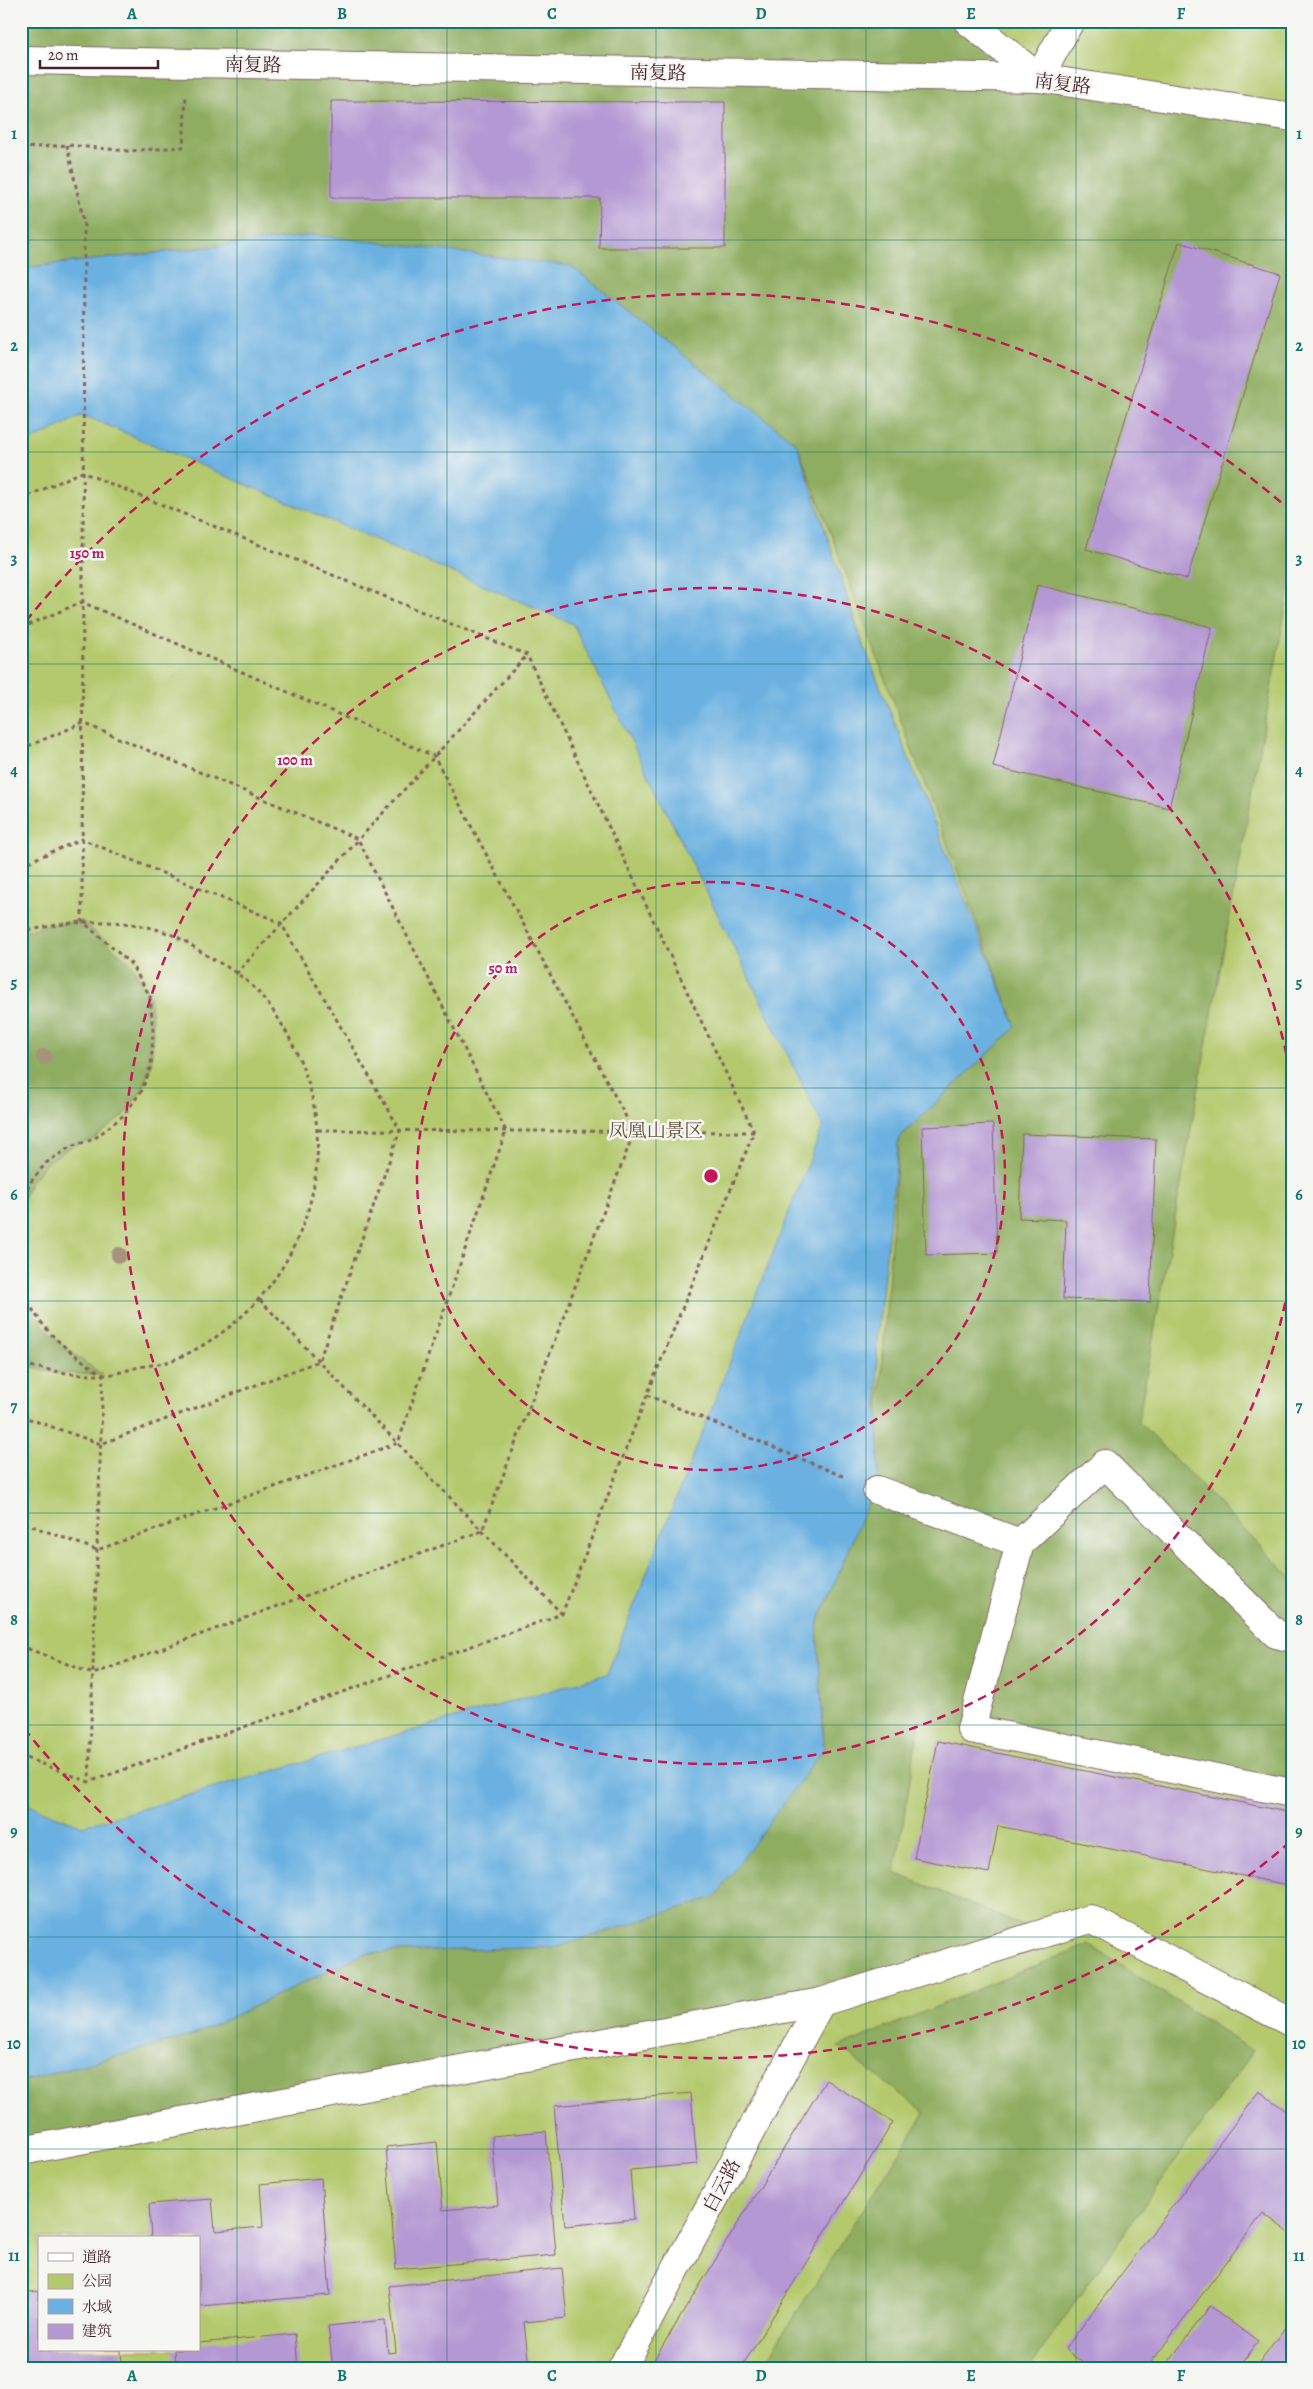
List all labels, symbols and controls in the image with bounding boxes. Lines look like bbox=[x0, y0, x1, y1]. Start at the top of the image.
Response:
text: A bbox=[126, 3, 138, 25]
text: B bbox=[337, 3, 347, 25]
text: C bbox=[547, 3, 557, 25]
text: D bbox=[755, 3, 767, 25]
text: E bbox=[966, 3, 976, 25]
text: F bbox=[1177, 3, 1186, 25]
scale bar bbox=[40, 38, 158, 70]
text: 20 m bbox=[48, 45, 79, 65]
street label: 南复路 bbox=[224, 52, 282, 78]
street label: 南复路 bbox=[629, 60, 687, 86]
street label: 南复路 bbox=[1033, 68, 1093, 100]
text: 1 bbox=[11, 123, 17, 145]
text: 1 bbox=[1296, 123, 1302, 145]
text: 2 bbox=[10, 335, 18, 357]
text: 2 bbox=[1295, 335, 1303, 357]
text: 150 m bbox=[70, 543, 105, 563]
text: 3 bbox=[11, 548, 18, 570]
text: 3 bbox=[1296, 548, 1303, 570]
text: 100 m bbox=[277, 750, 313, 770]
text: 4 bbox=[10, 760, 18, 782]
text: 4 bbox=[1295, 760, 1303, 782]
text: 50 m bbox=[488, 958, 518, 978]
text: 5 bbox=[11, 972, 18, 994]
text: 5 bbox=[1296, 972, 1303, 994]
park label: 凤凰山景区 bbox=[608, 1118, 704, 1144]
centre of rings bbox=[702, 1167, 720, 1185]
text: 6 bbox=[10, 1184, 18, 1206]
text: 6 bbox=[1295, 1184, 1303, 1206]
text: 7 bbox=[11, 1396, 18, 1418]
text: 7 bbox=[1296, 1396, 1303, 1418]
text: 8 bbox=[10, 1609, 18, 1631]
text: 8 bbox=[1295, 1609, 1303, 1631]
text: 9 bbox=[10, 1821, 18, 1843]
text: 9 bbox=[1295, 1821, 1303, 1843]
text: 10 bbox=[7, 2033, 21, 2055]
text: 10 bbox=[1292, 2033, 1306, 2055]
street label: 白云路 bbox=[697, 2154, 747, 2217]
legend bbox=[38, 2236, 200, 2352]
text: 11 bbox=[8, 2245, 20, 2267]
text: 11 bbox=[1293, 2245, 1305, 2267]
text: 道路 bbox=[82, 2247, 112, 2267]
text: 公园 bbox=[82, 2271, 112, 2291]
text: 水域 bbox=[82, 2297, 112, 2317]
text: 建筑 bbox=[82, 2321, 112, 2341]
text: A bbox=[126, 2365, 138, 2387]
text: B bbox=[337, 2365, 347, 2387]
text: C bbox=[547, 2365, 557, 2387]
text: D bbox=[755, 2365, 767, 2387]
text: E bbox=[966, 2365, 976, 2387]
text: F bbox=[1177, 2365, 1186, 2387]

